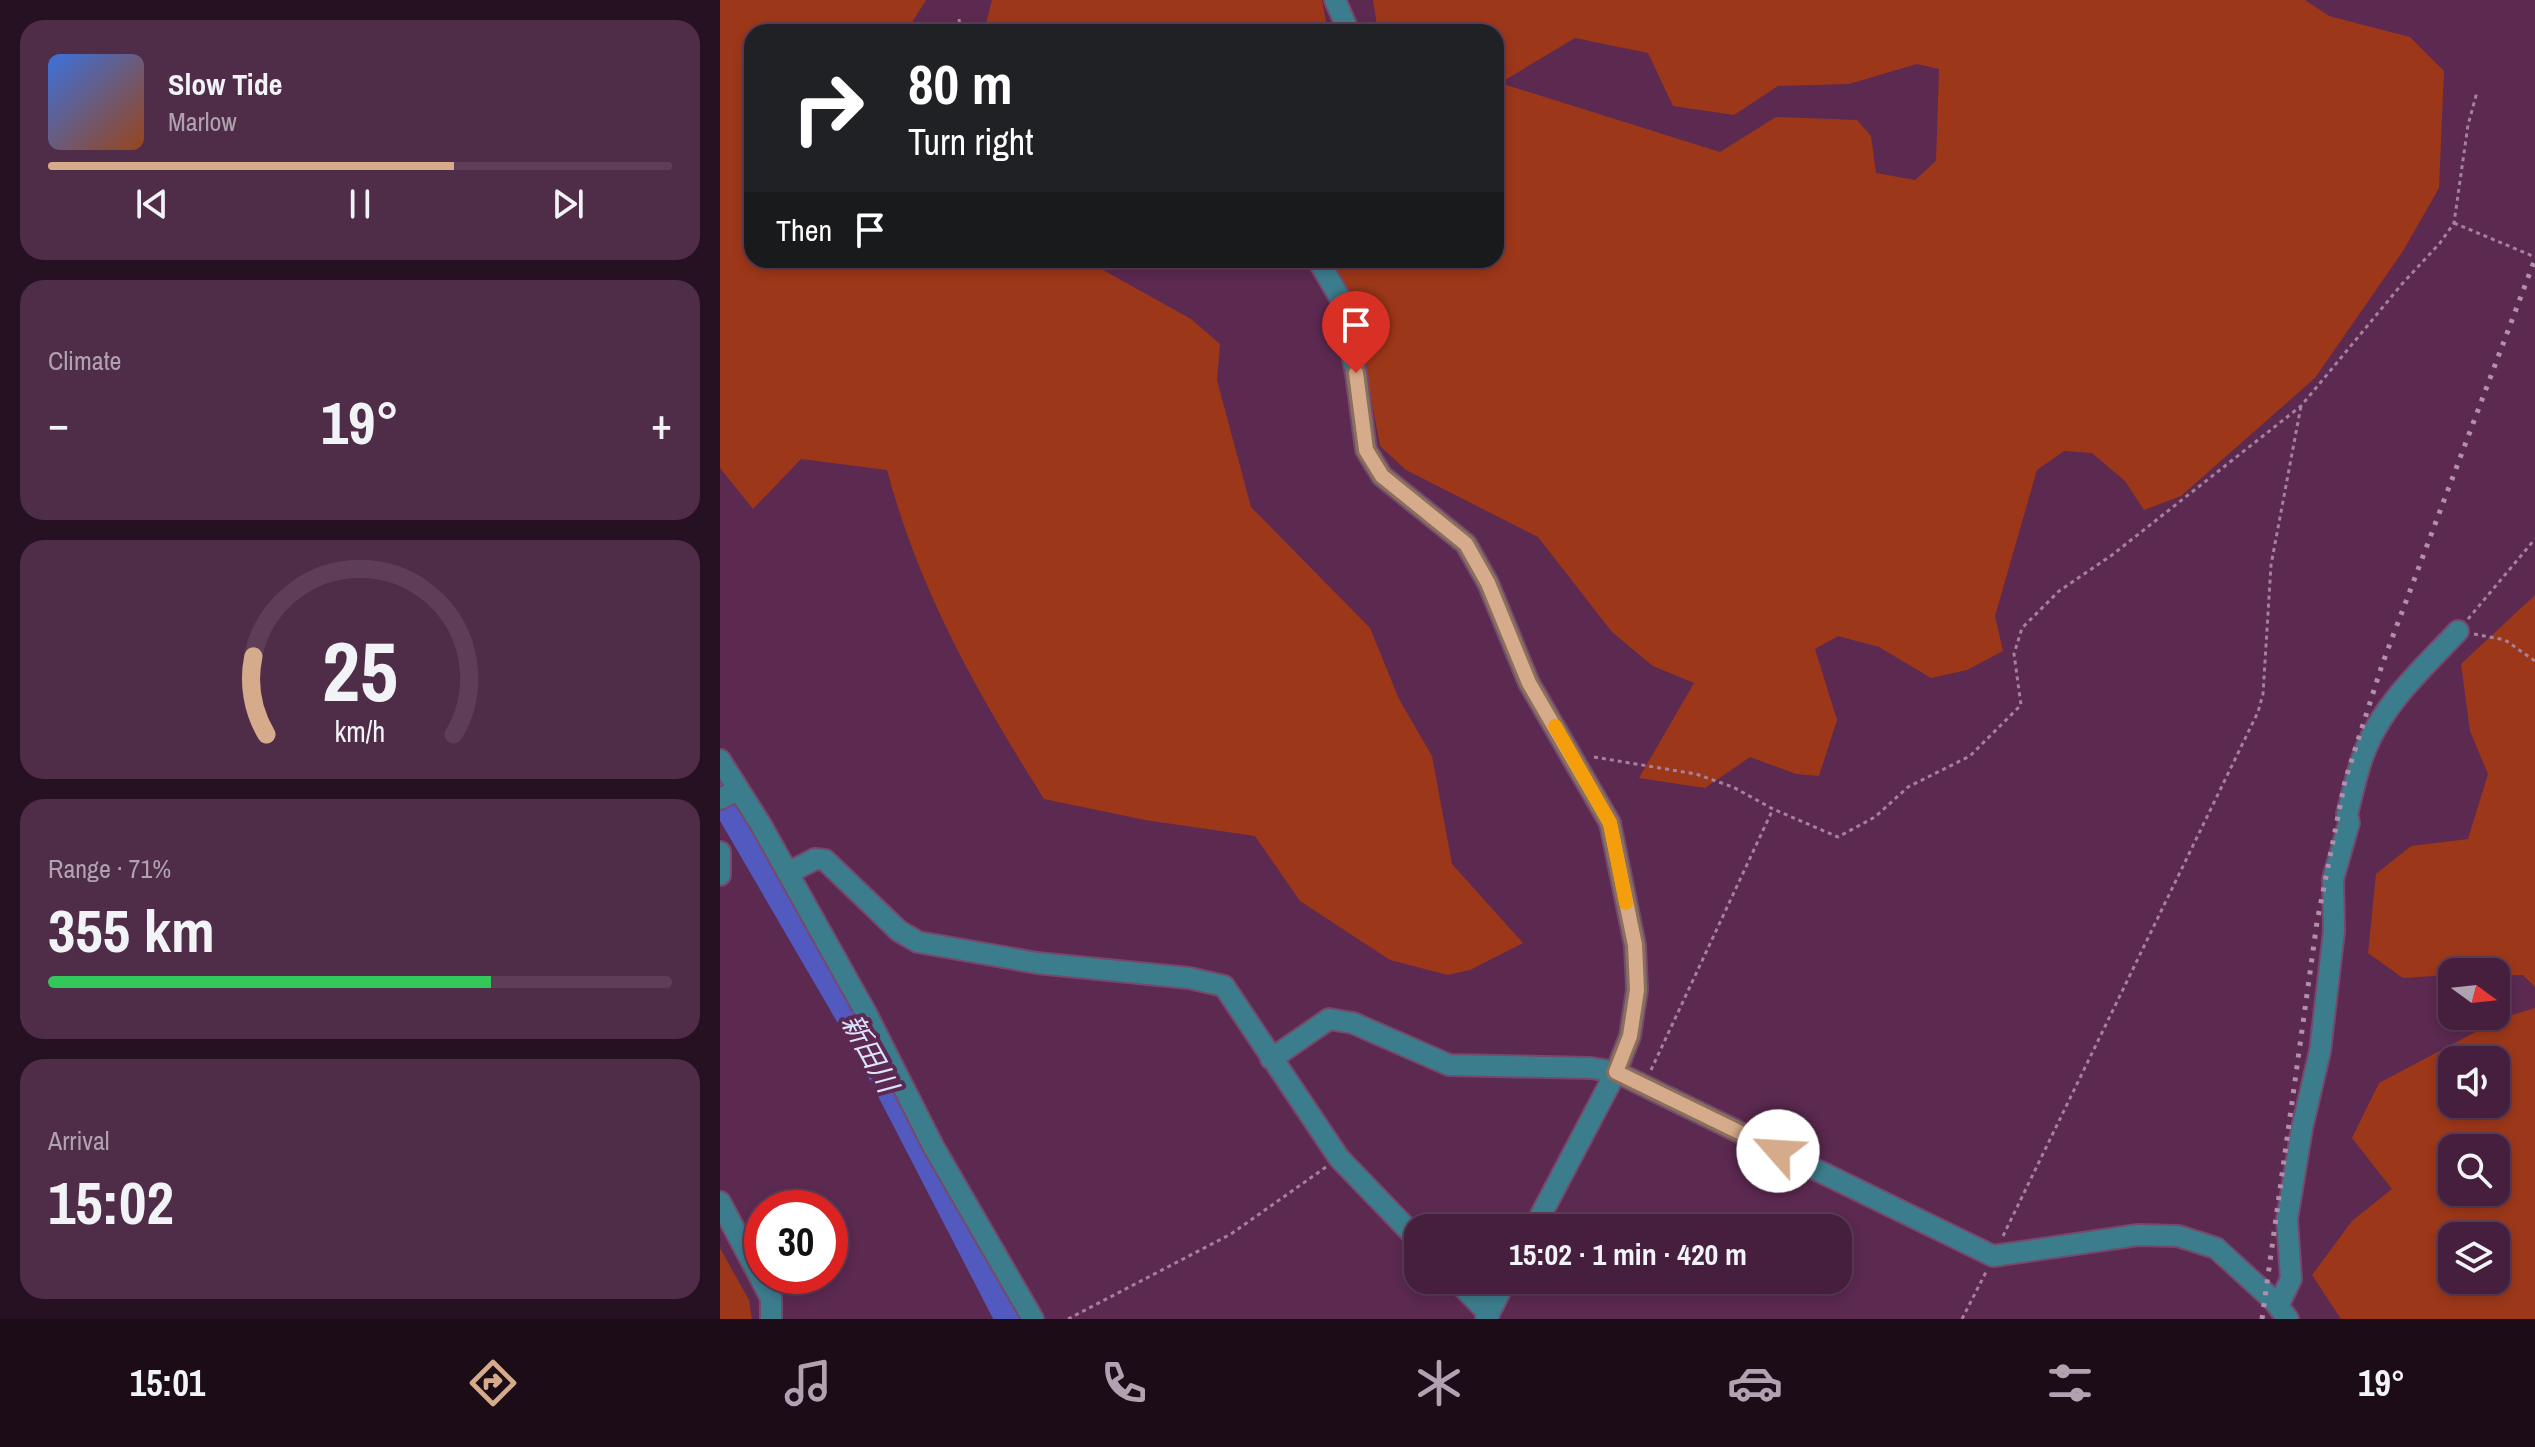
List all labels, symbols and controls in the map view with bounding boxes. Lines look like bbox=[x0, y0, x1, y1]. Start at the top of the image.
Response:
text: 80 m bbox=[908, 46, 1013, 121]
icon: right bbox=[776, 56, 880, 160]
text: Slow Tide bbox=[168, 64, 282, 104]
text: Marlow bbox=[168, 104, 237, 139]
text: Turn right bbox=[908, 118, 1033, 166]
icon: previous bbox=[130, 182, 174, 226]
icon: pause bbox=[338, 182, 382, 226]
icon: next bbox=[546, 182, 590, 226]
icon: arrive bbox=[848, 208, 892, 252]
text: Then bbox=[776, 210, 832, 250]
pin bbox=[1322, 291, 1390, 373]
icon: arrive bbox=[1334, 303, 1378, 347]
text: Climate bbox=[48, 343, 121, 378]
text: 19° bbox=[321, 382, 399, 463]
text: − bbox=[48, 393, 69, 453]
text: + bbox=[651, 393, 672, 453]
text: 25 bbox=[322, 615, 398, 727]
text: km/h bbox=[335, 713, 385, 752]
text: Range · 71% bbox=[48, 851, 171, 886]
text: 355 km bbox=[48, 890, 215, 971]
north arrow bbox=[2438, 958, 2510, 1030]
map controls bbox=[2438, 958, 2510, 1294]
water label: 新田川 bbox=[833, 1007, 908, 1102]
button: sound bbox=[2438, 1046, 2510, 1118]
position arrow bbox=[1736, 1109, 1820, 1193]
text: Arrival bbox=[48, 1123, 110, 1158]
button: search bbox=[2438, 1134, 2510, 1206]
text: 15:02 bbox=[48, 1162, 174, 1243]
speed limit sign: 30 bbox=[744, 1190, 848, 1294]
button: layers bbox=[2438, 1222, 2510, 1294]
text: 15:02 · 1 min · 420 m bbox=[1509, 1234, 1747, 1274]
icon: directions bbox=[465, 1355, 521, 1411]
icon: music bbox=[780, 1355, 836, 1411]
icon: phone bbox=[1096, 1355, 1152, 1411]
icon: climate bbox=[1411, 1355, 1467, 1411]
icon: car bbox=[1727, 1355, 1783, 1411]
icon: filters bbox=[2042, 1355, 2098, 1411]
text: 15:01 bbox=[130, 1359, 205, 1407]
text: 19° bbox=[2358, 1359, 2405, 1407]

